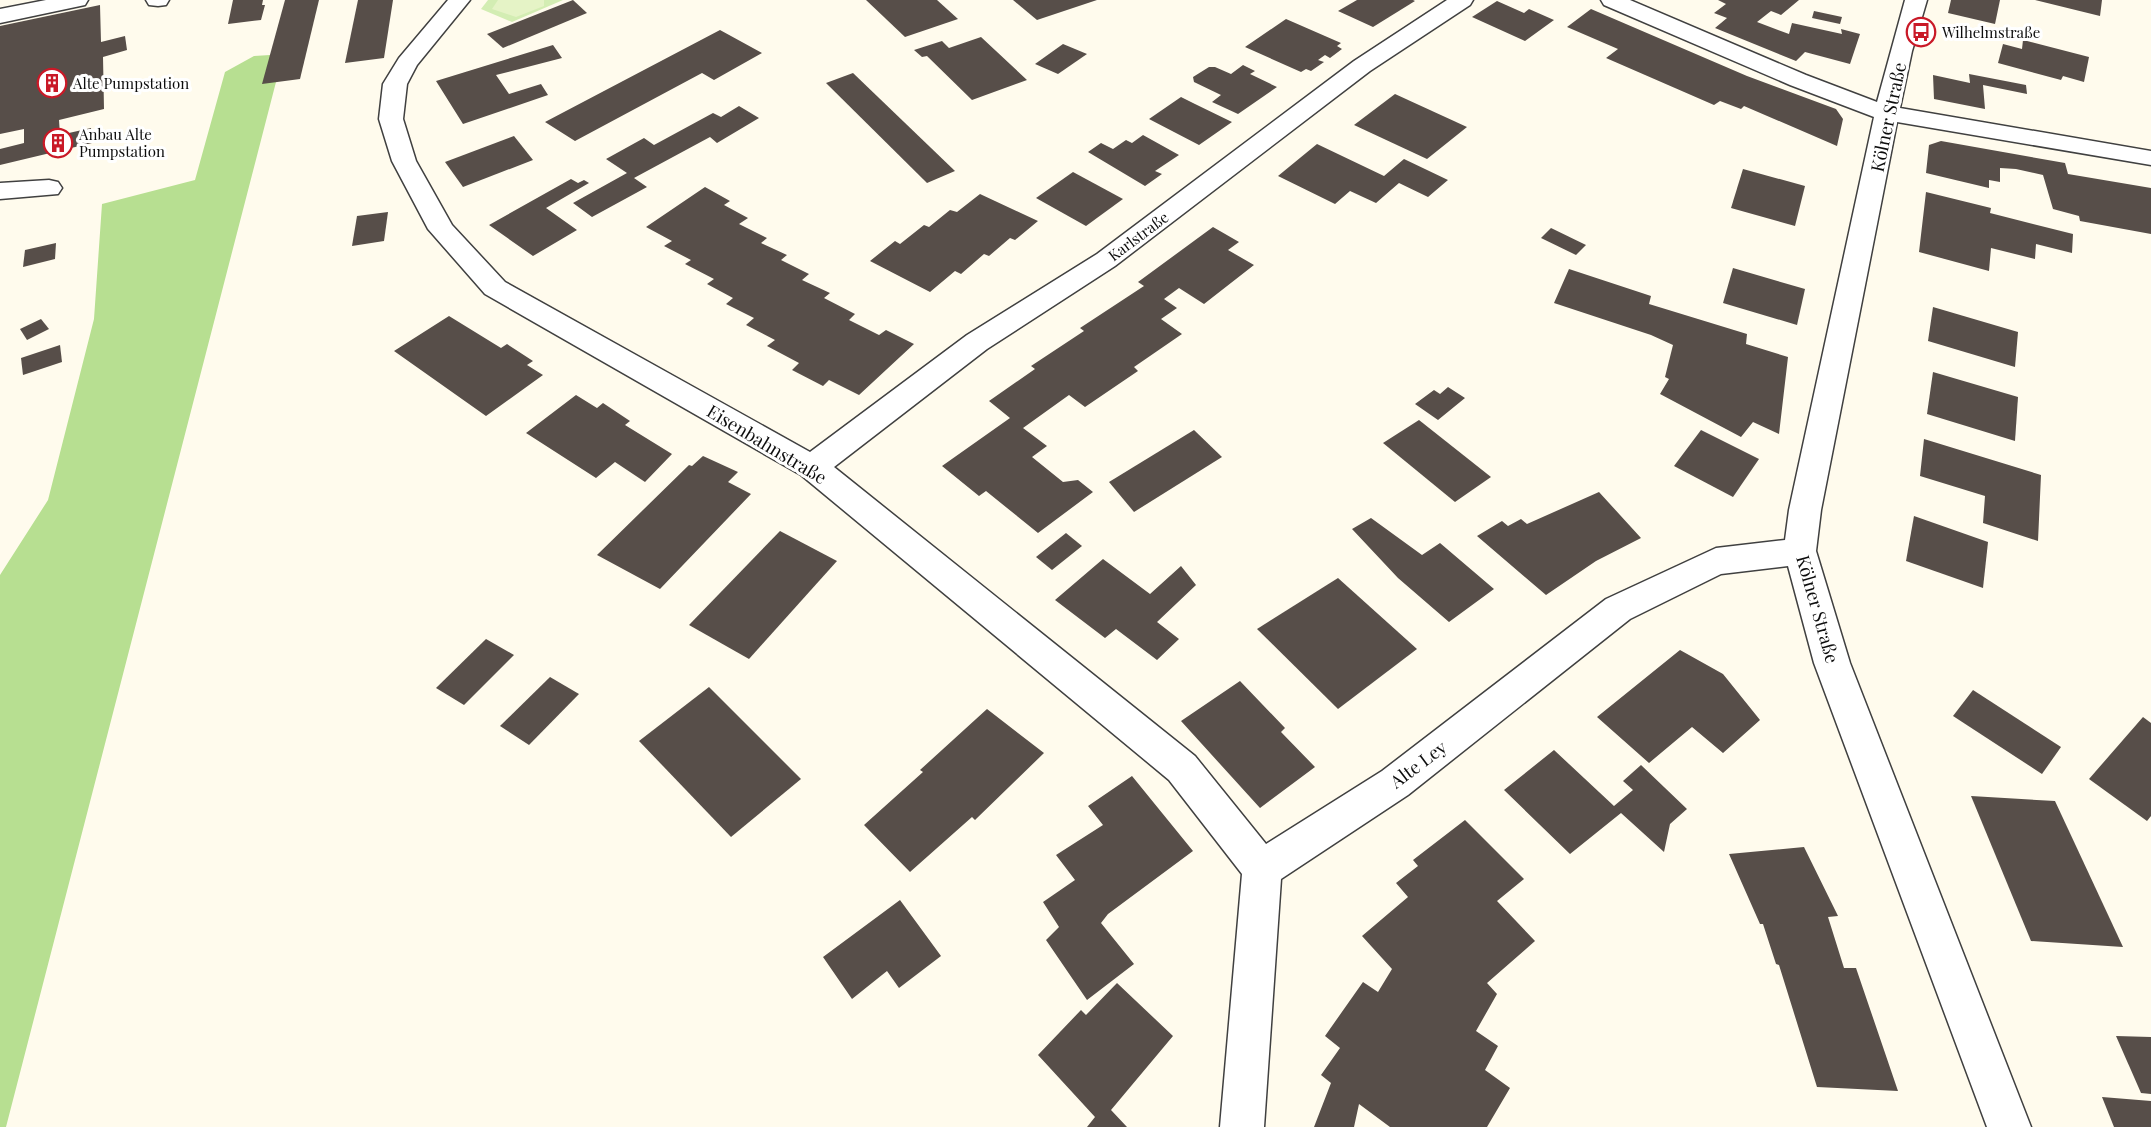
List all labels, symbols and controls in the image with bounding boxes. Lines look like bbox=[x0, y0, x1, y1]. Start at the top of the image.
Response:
bus stop icon: Wilhelmstraße bbox=[1905, 16, 1937, 48]
place label: Wilhelmstraße bbox=[1941, 22, 2040, 42]
street label: Kölner Straße bbox=[1865, 60, 1911, 174]
building icon: Alte Pumpstation bbox=[36, 67, 68, 99]
place label: Alte Pumpstation bbox=[72, 73, 189, 93]
place label: Anbau Alte Pumpstation bbox=[78, 124, 165, 161]
building icon: Anbau Alte Pumpstation bbox=[42, 127, 74, 159]
street label: Karlstraße bbox=[1104, 207, 1172, 265]
street label: Eisenbahnstraße bbox=[703, 399, 831, 489]
street label: Kölner Straße bbox=[1791, 552, 1845, 666]
street label: Alte Ley bbox=[1384, 735, 1451, 794]

